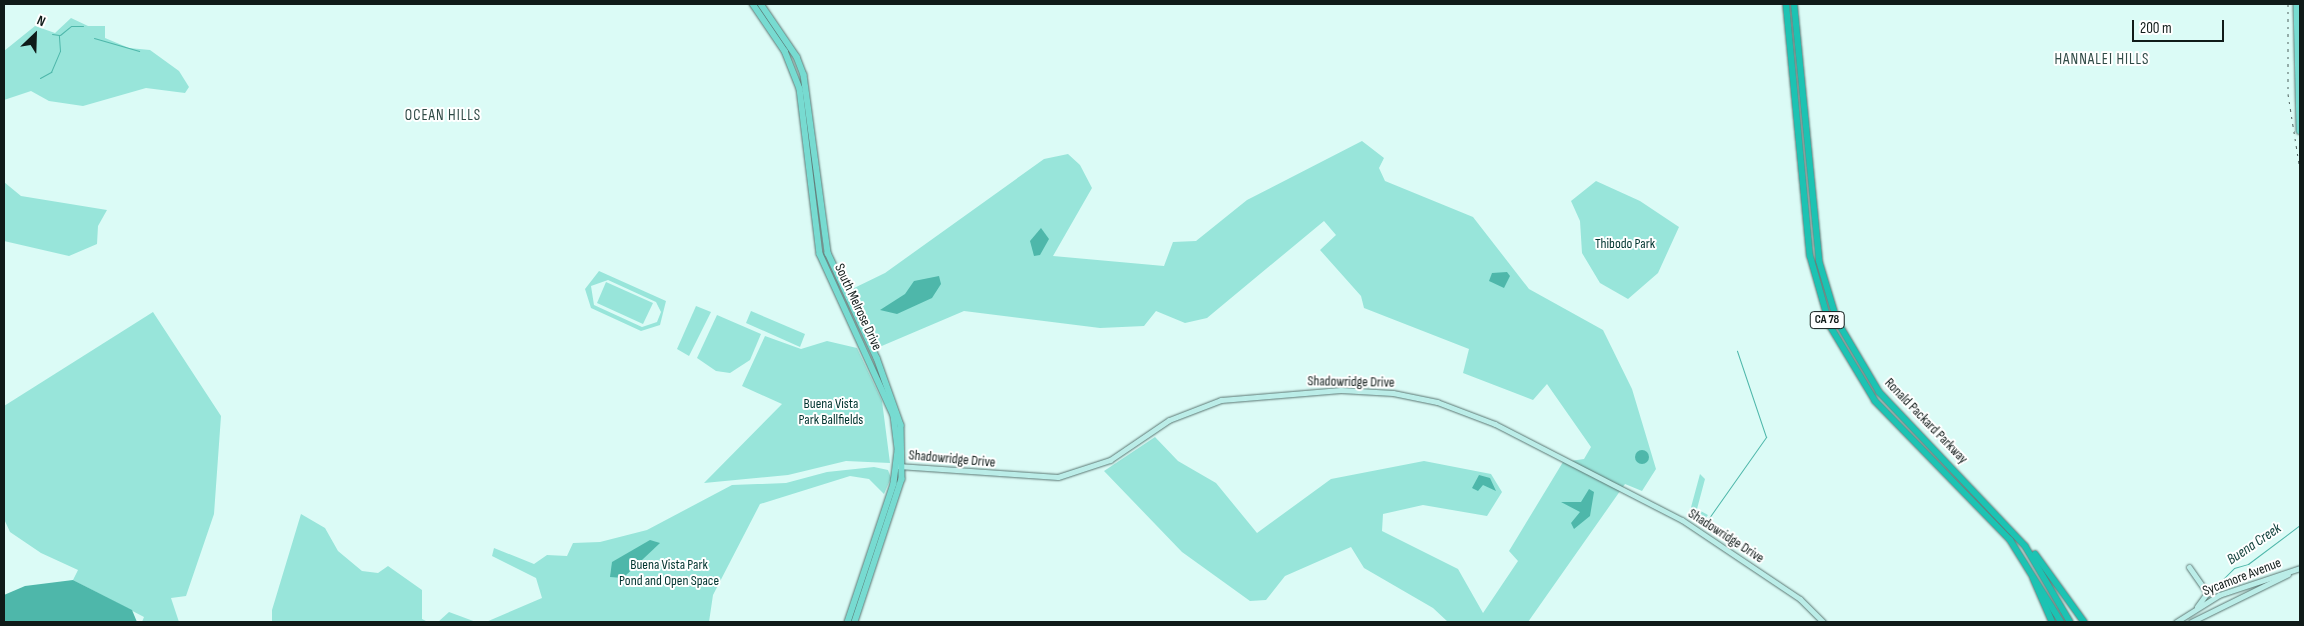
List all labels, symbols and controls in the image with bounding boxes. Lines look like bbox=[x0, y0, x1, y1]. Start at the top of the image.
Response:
north arrow bbox=[10, 10, 60, 60]
scale bar bbox=[2134, 10, 2226, 42]
text: N bbox=[34, 12, 48, 30]
text: 200 m bbox=[2140, 19, 2172, 38]
district label: HANNALEI HILLS bbox=[2053, 51, 2151, 69]
district label: OCEAN HILLS bbox=[403, 107, 483, 125]
park label: Thibodo Park bbox=[1595, 236, 1655, 252]
street label: South Melrose Drive bbox=[831, 261, 885, 353]
road number: CA 78 bbox=[1810, 310, 1844, 330]
street label: Shadowridge Drive bbox=[1307, 373, 1395, 391]
street label: Ronald Packard Parkway bbox=[1881, 375, 1971, 467]
park label: Buena Vista Park Ballfields bbox=[799, 396, 863, 428]
street label: Shadowridge Drive bbox=[908, 447, 996, 471]
street label: Shadowridge Drive bbox=[1685, 505, 1767, 567]
water label: Buena Creek bbox=[2223, 519, 2285, 569]
street label: Sycamore Avenue bbox=[2200, 554, 2284, 600]
park label: Buena Vista Park Pond and Open Space bbox=[619, 557, 719, 590]

